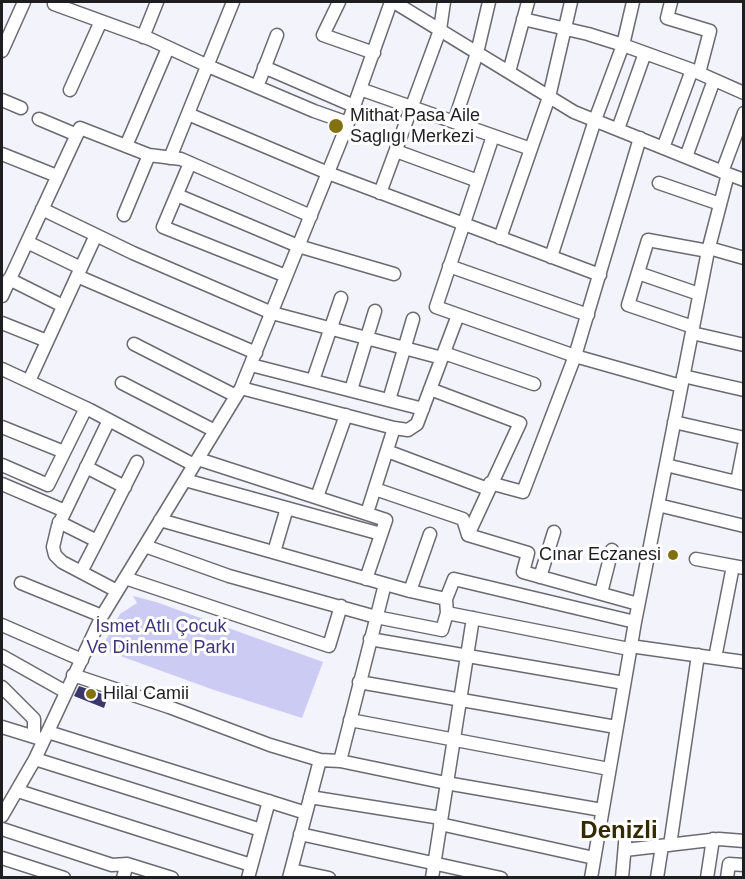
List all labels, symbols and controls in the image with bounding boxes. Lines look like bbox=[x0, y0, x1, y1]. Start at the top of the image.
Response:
place label: Mithat Pasa Aile Saglıgı Merkezi bbox=[350, 105, 480, 148]
marker: Mithat Pasa Aile Saglıgı Merkezi bbox=[327, 117, 345, 135]
place label: Cınar Eczanesi bbox=[539, 544, 661, 566]
marker: Cınar Eczanesi bbox=[666, 548, 680, 562]
park label: İsmet Atlı Çocuk Ve Dinlenme Parkı bbox=[86, 616, 236, 658]
place label: Hilal Camii bbox=[103, 683, 189, 705]
marker: Hilal Camii bbox=[84, 687, 98, 701]
district label: Denizli bbox=[580, 817, 658, 845]

